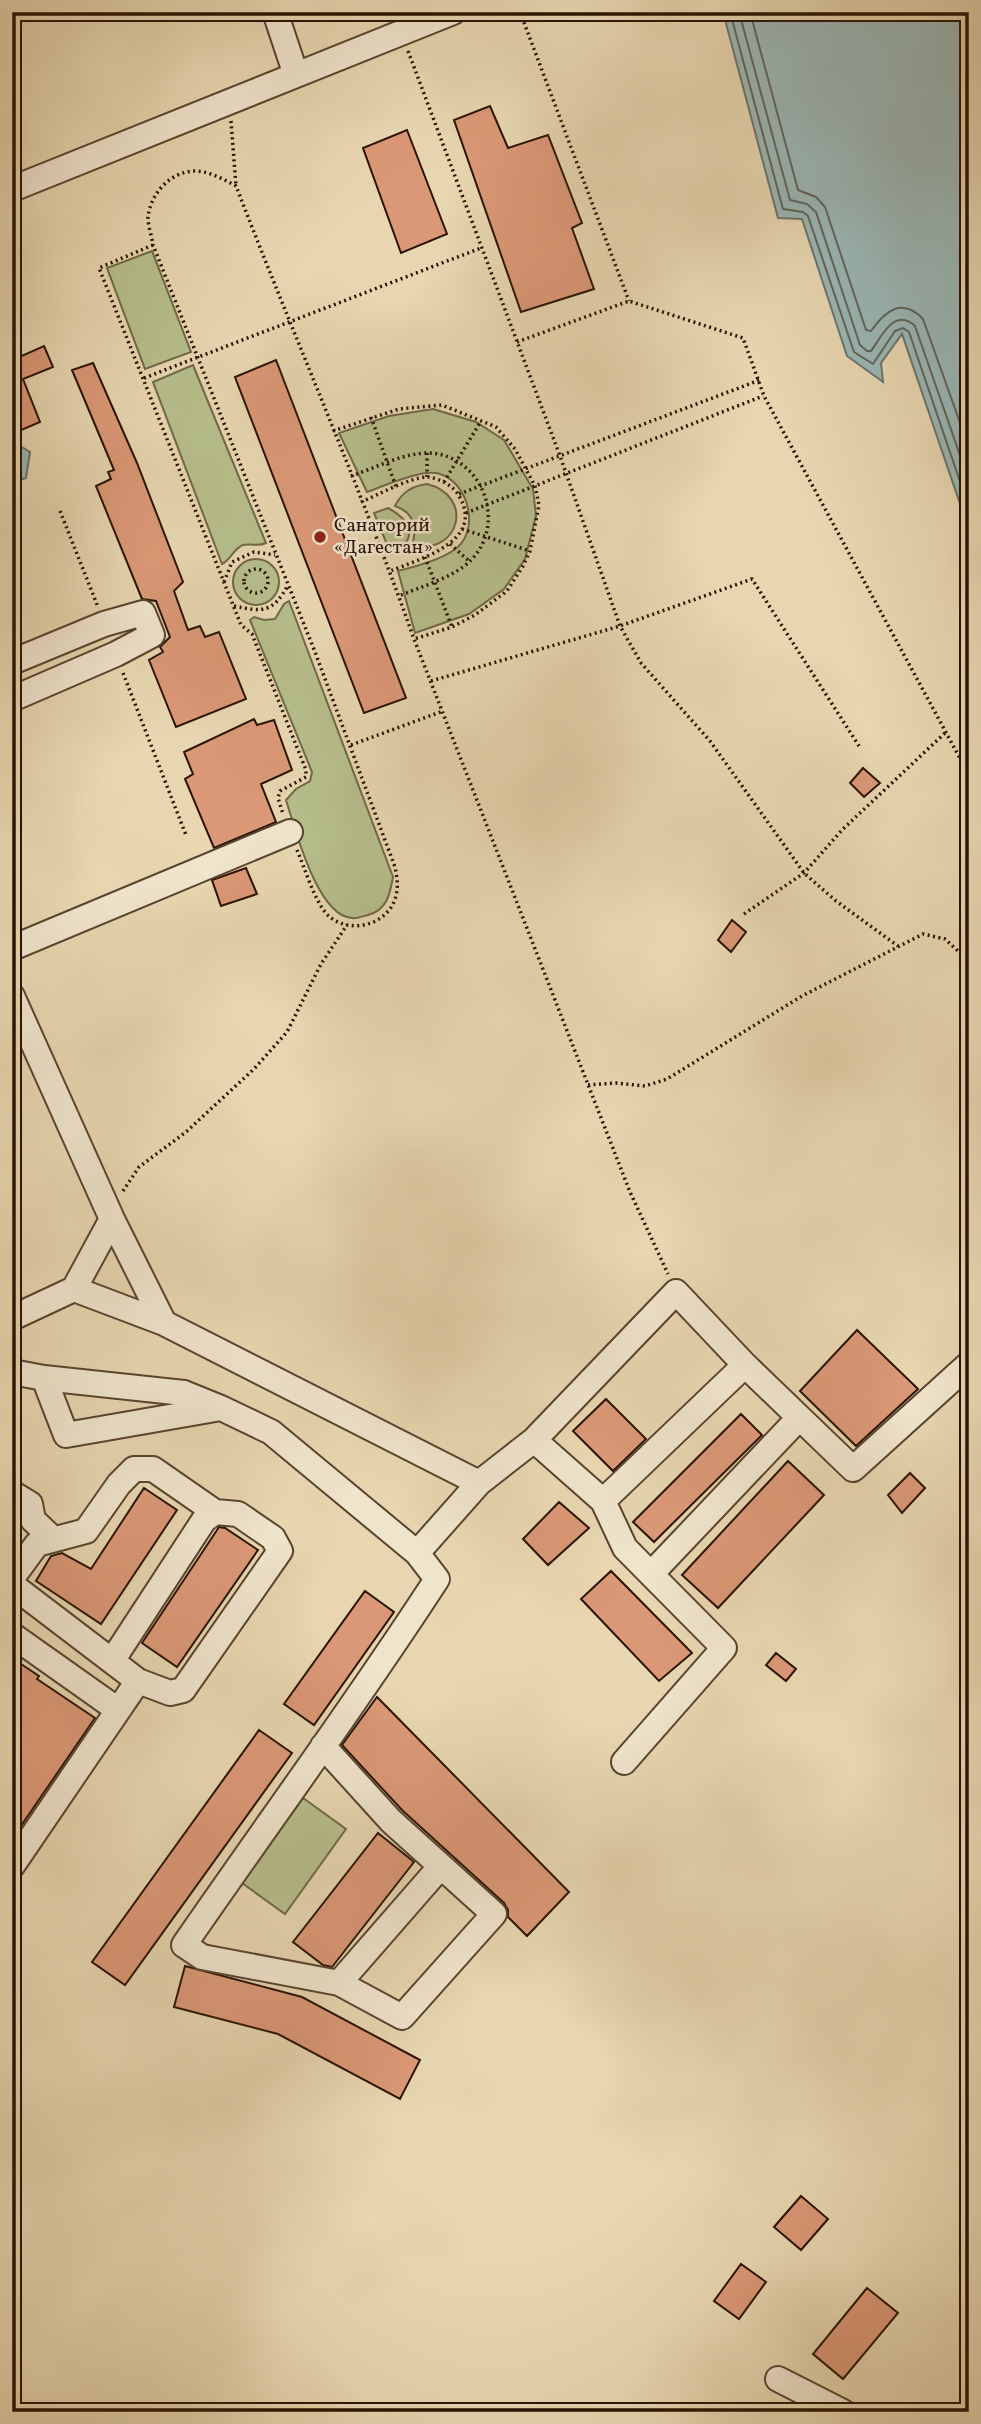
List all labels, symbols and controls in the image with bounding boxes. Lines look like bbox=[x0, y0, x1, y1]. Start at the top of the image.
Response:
place label: Санаторий «Дагестан» bbox=[334, 513, 433, 561]
marker: Санаторий «Дагестан» bbox=[312, 529, 328, 545]

